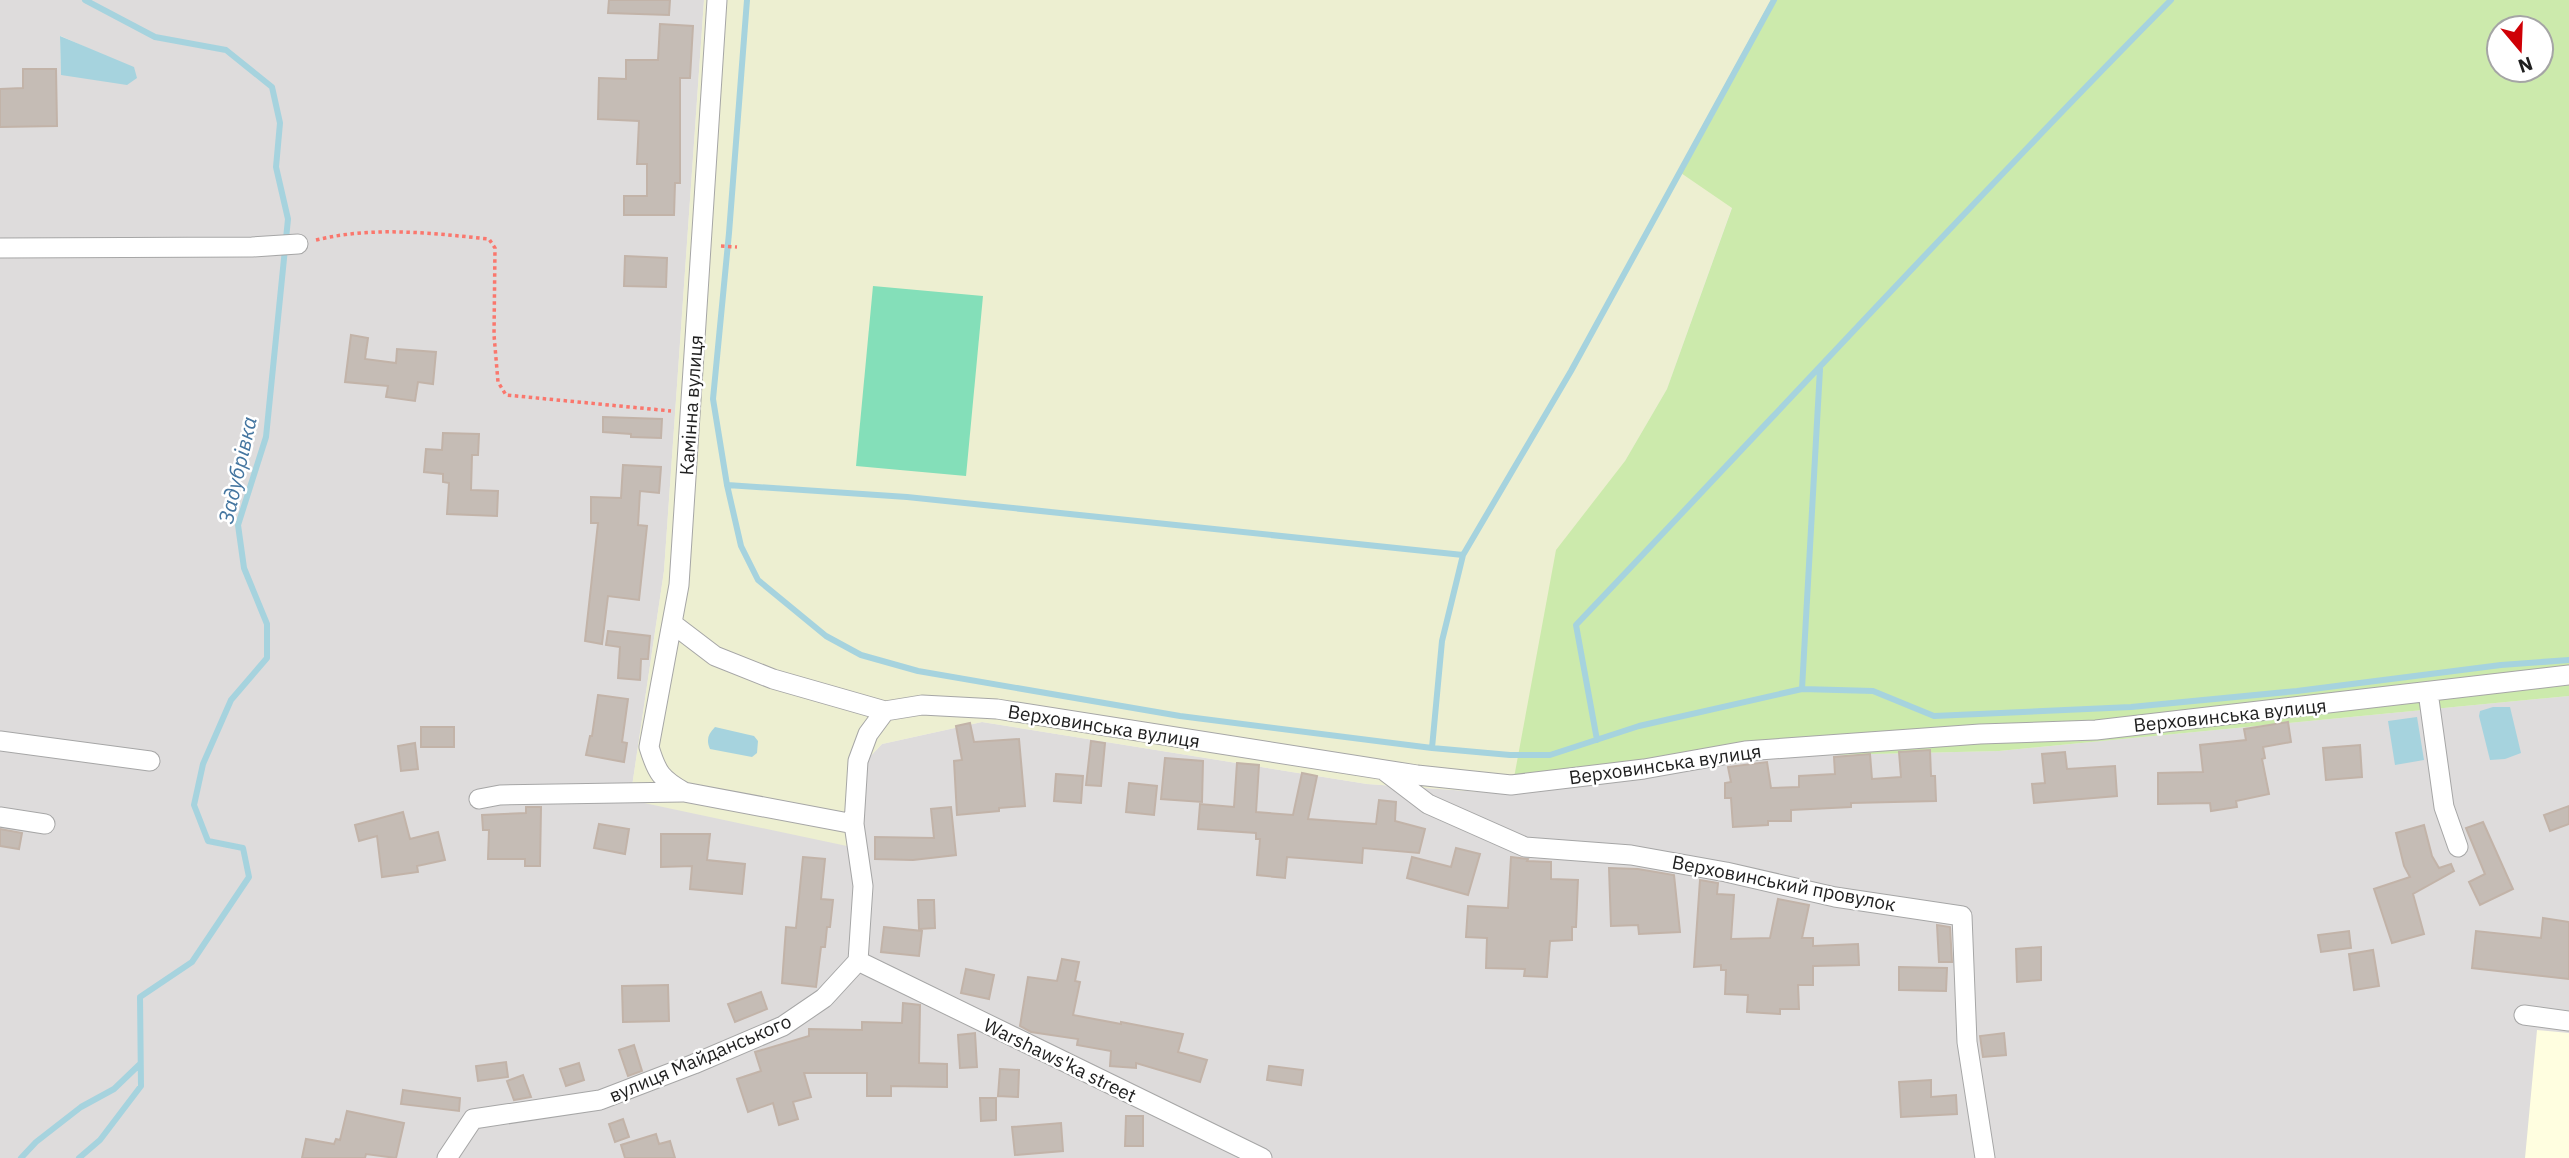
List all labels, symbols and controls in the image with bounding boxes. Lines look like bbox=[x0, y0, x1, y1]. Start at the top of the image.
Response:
north arrow bbox=[2485, 14, 2555, 84]
text: N bbox=[2515, 51, 2536, 79]
street label: Камінна вулиця bbox=[674, 334, 708, 476]
water label: Задубрівка bbox=[211, 414, 263, 526]
street label: Верховинська вулиця bbox=[2132, 693, 2328, 737]
street label: Верховинська вулиця bbox=[1006, 699, 1202, 753]
street label: Верховинська вулиця bbox=[1567, 739, 1763, 789]
street label: Верховинський провулок bbox=[1670, 850, 1898, 916]
street label: вулиця Майданського bbox=[605, 1009, 795, 1107]
street label: Warshaws'ka street bbox=[980, 1013, 1140, 1107]

